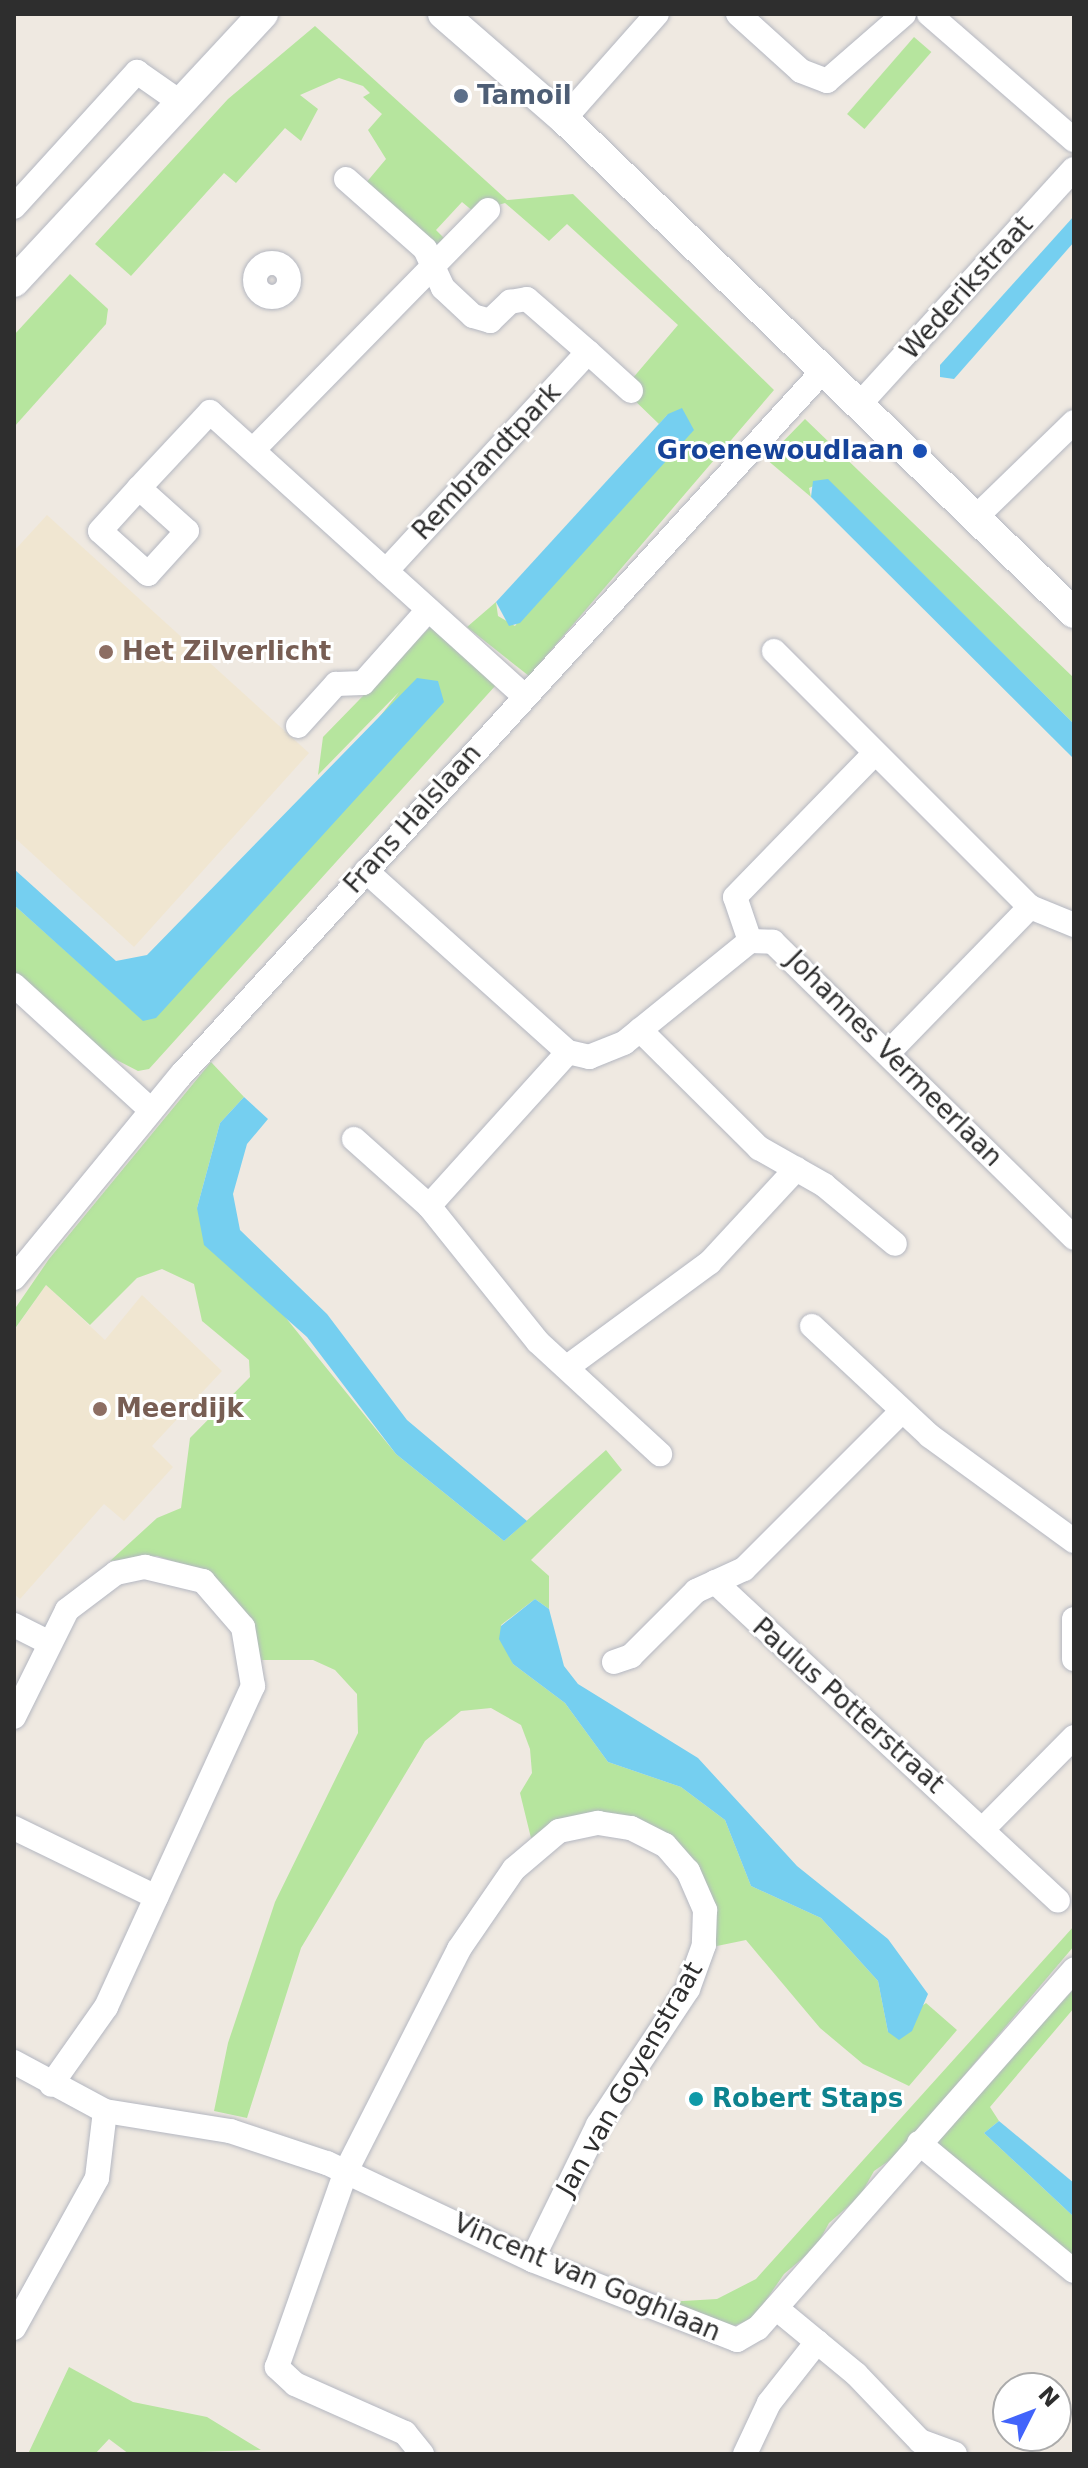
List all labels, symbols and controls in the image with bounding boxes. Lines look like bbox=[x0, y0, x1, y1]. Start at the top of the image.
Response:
place label: Tamoil bbox=[477, 80, 572, 112]
marker: Tamoil bbox=[452, 87, 470, 105]
street label: Wederikstraat bbox=[894, 210, 1040, 366]
street label: Rembrandtpark bbox=[406, 377, 568, 547]
place label: Groenewoudlaan bbox=[657, 435, 904, 467]
marker: Groenewoudlaan bbox=[911, 442, 929, 460]
place label: Het Zilverlicht bbox=[122, 636, 331, 668]
marker: Het Zilverlicht bbox=[97, 643, 115, 661]
street label: Frans Halslaan bbox=[338, 738, 488, 900]
street label: Johannes Vermeerlaan bbox=[780, 945, 1008, 1173]
place label: Meerdijk bbox=[116, 1393, 244, 1425]
marker: Meerdijk bbox=[91, 1400, 109, 1418]
street label: Paulus Potterstraat bbox=[746, 1612, 950, 1800]
street label: Jan van Goyenstraat bbox=[550, 1957, 710, 2201]
place label: Robert Staps bbox=[712, 2083, 903, 2115]
marker: Robert Staps bbox=[687, 2090, 705, 2108]
street label: Vincent van Goghlaan bbox=[449, 2208, 725, 2348]
north arrow bbox=[992, 2372, 1072, 2452]
text: N bbox=[1033, 2382, 1064, 2412]

